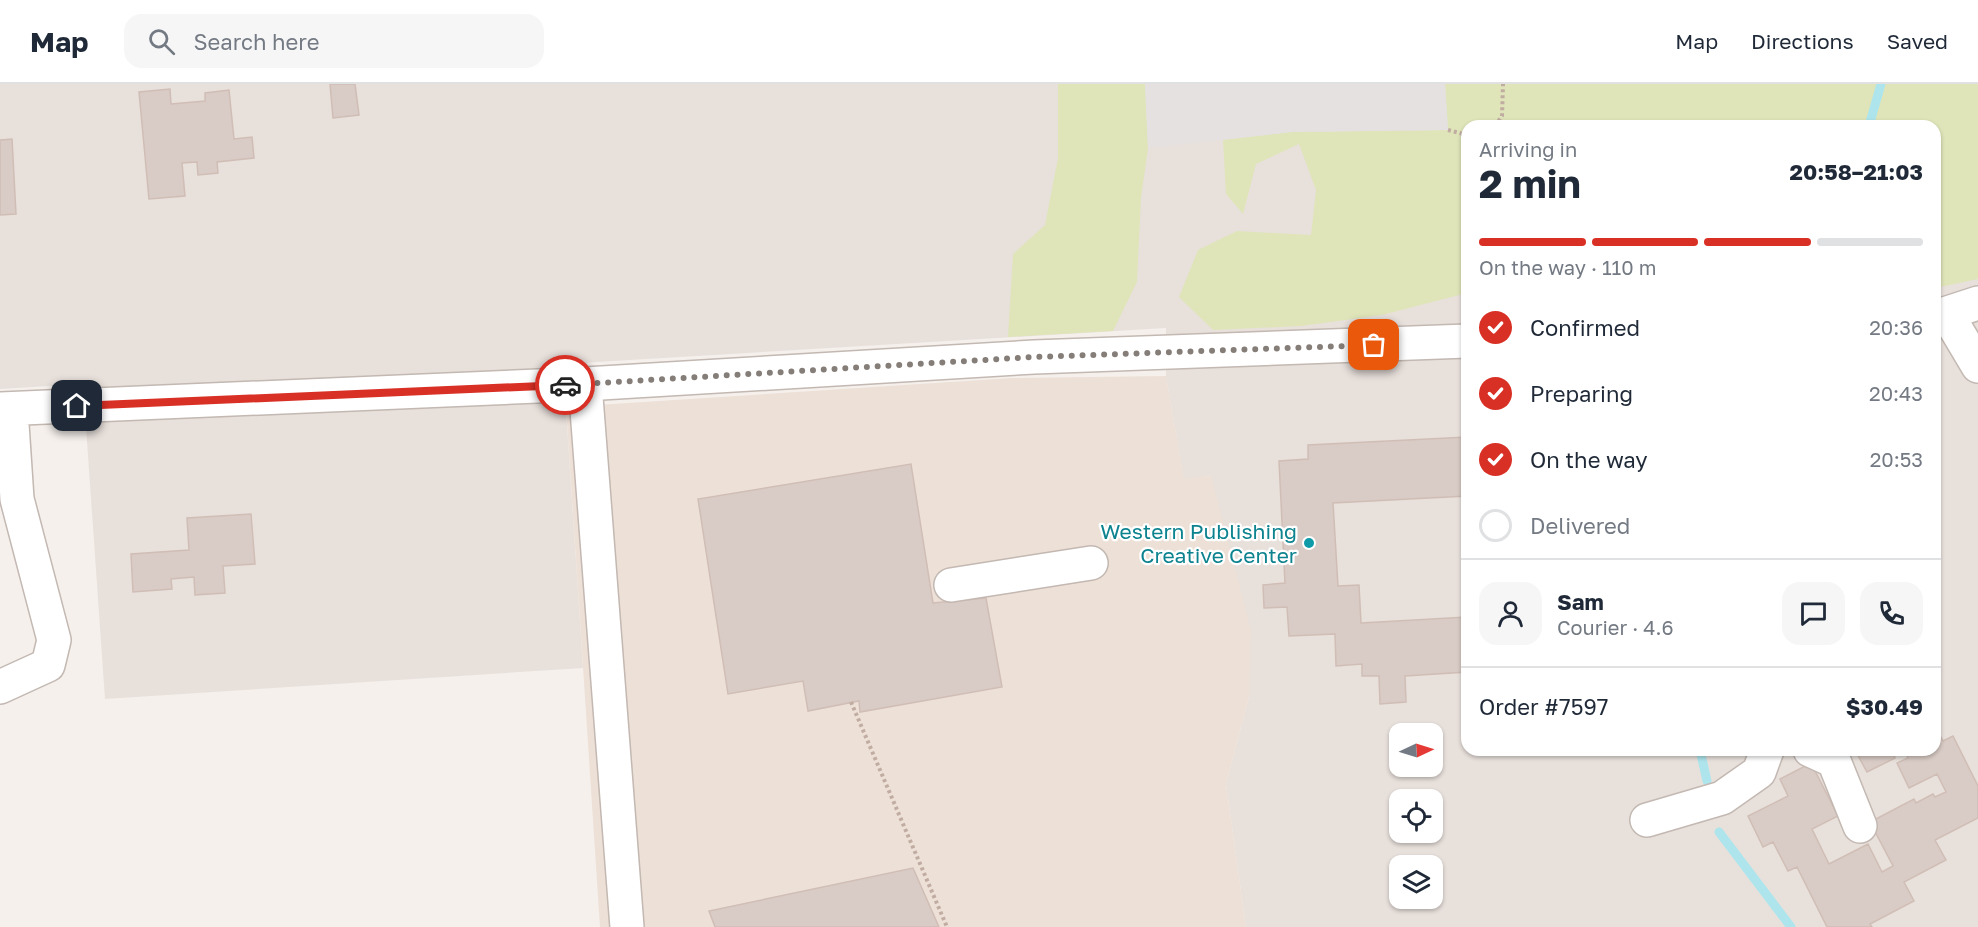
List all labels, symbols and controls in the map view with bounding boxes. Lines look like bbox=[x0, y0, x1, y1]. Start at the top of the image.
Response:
search box bbox=[124, 14, 544, 68]
text: Map bbox=[30, 25, 88, 58]
icon: search bbox=[145, 25, 178, 58]
text: Search here bbox=[193, 28, 319, 55]
text: Map bbox=[1675, 28, 1718, 54]
text: Directions bbox=[1751, 28, 1854, 54]
text: Saved bbox=[1887, 28, 1948, 54]
text: Arriving in bbox=[1479, 137, 1577, 161]
text: 20:58–21:03 bbox=[1790, 158, 1923, 185]
text: 2 min bbox=[1479, 160, 1581, 207]
text: On the way · 110 m bbox=[1479, 255, 1656, 279]
icon: check bbox=[1479, 311, 1512, 344]
text: Confirmed bbox=[1530, 314, 1640, 341]
text: 20:36 bbox=[1869, 315, 1923, 339]
pin bbox=[1348, 319, 1399, 370]
icon: bag bbox=[1357, 328, 1390, 361]
courier bbox=[535, 355, 595, 415]
icon: car bbox=[549, 369, 582, 402]
icon: check bbox=[1479, 377, 1512, 410]
pin bbox=[51, 380, 102, 431]
text: Preparing bbox=[1530, 380, 1633, 407]
text: 20:43 bbox=[1869, 381, 1923, 405]
icon: home bbox=[60, 389, 93, 422]
icon: check bbox=[1479, 443, 1512, 476]
text: On the way bbox=[1530, 446, 1648, 473]
text: 20:53 bbox=[1870, 447, 1923, 471]
text: Delivered bbox=[1530, 512, 1630, 539]
place label: Western Publishing Creative Center bbox=[1100, 518, 1297, 568]
marker: Western Publishing Creative Center bbox=[1302, 536, 1316, 550]
button: person bbox=[1479, 582, 1542, 645]
button: chat bbox=[1782, 582, 1845, 645]
button: phone bbox=[1860, 582, 1923, 645]
text: Sam bbox=[1557, 588, 1604, 615]
text: Courier · 4.6 bbox=[1557, 615, 1674, 639]
text: Order #7597 bbox=[1479, 693, 1608, 720]
text: $30.49 bbox=[1846, 693, 1923, 720]
north arrow bbox=[1389, 723, 1443, 777]
map controls bbox=[1389, 723, 1443, 909]
button: locate bbox=[1389, 789, 1443, 843]
button: layers bbox=[1389, 855, 1443, 909]

